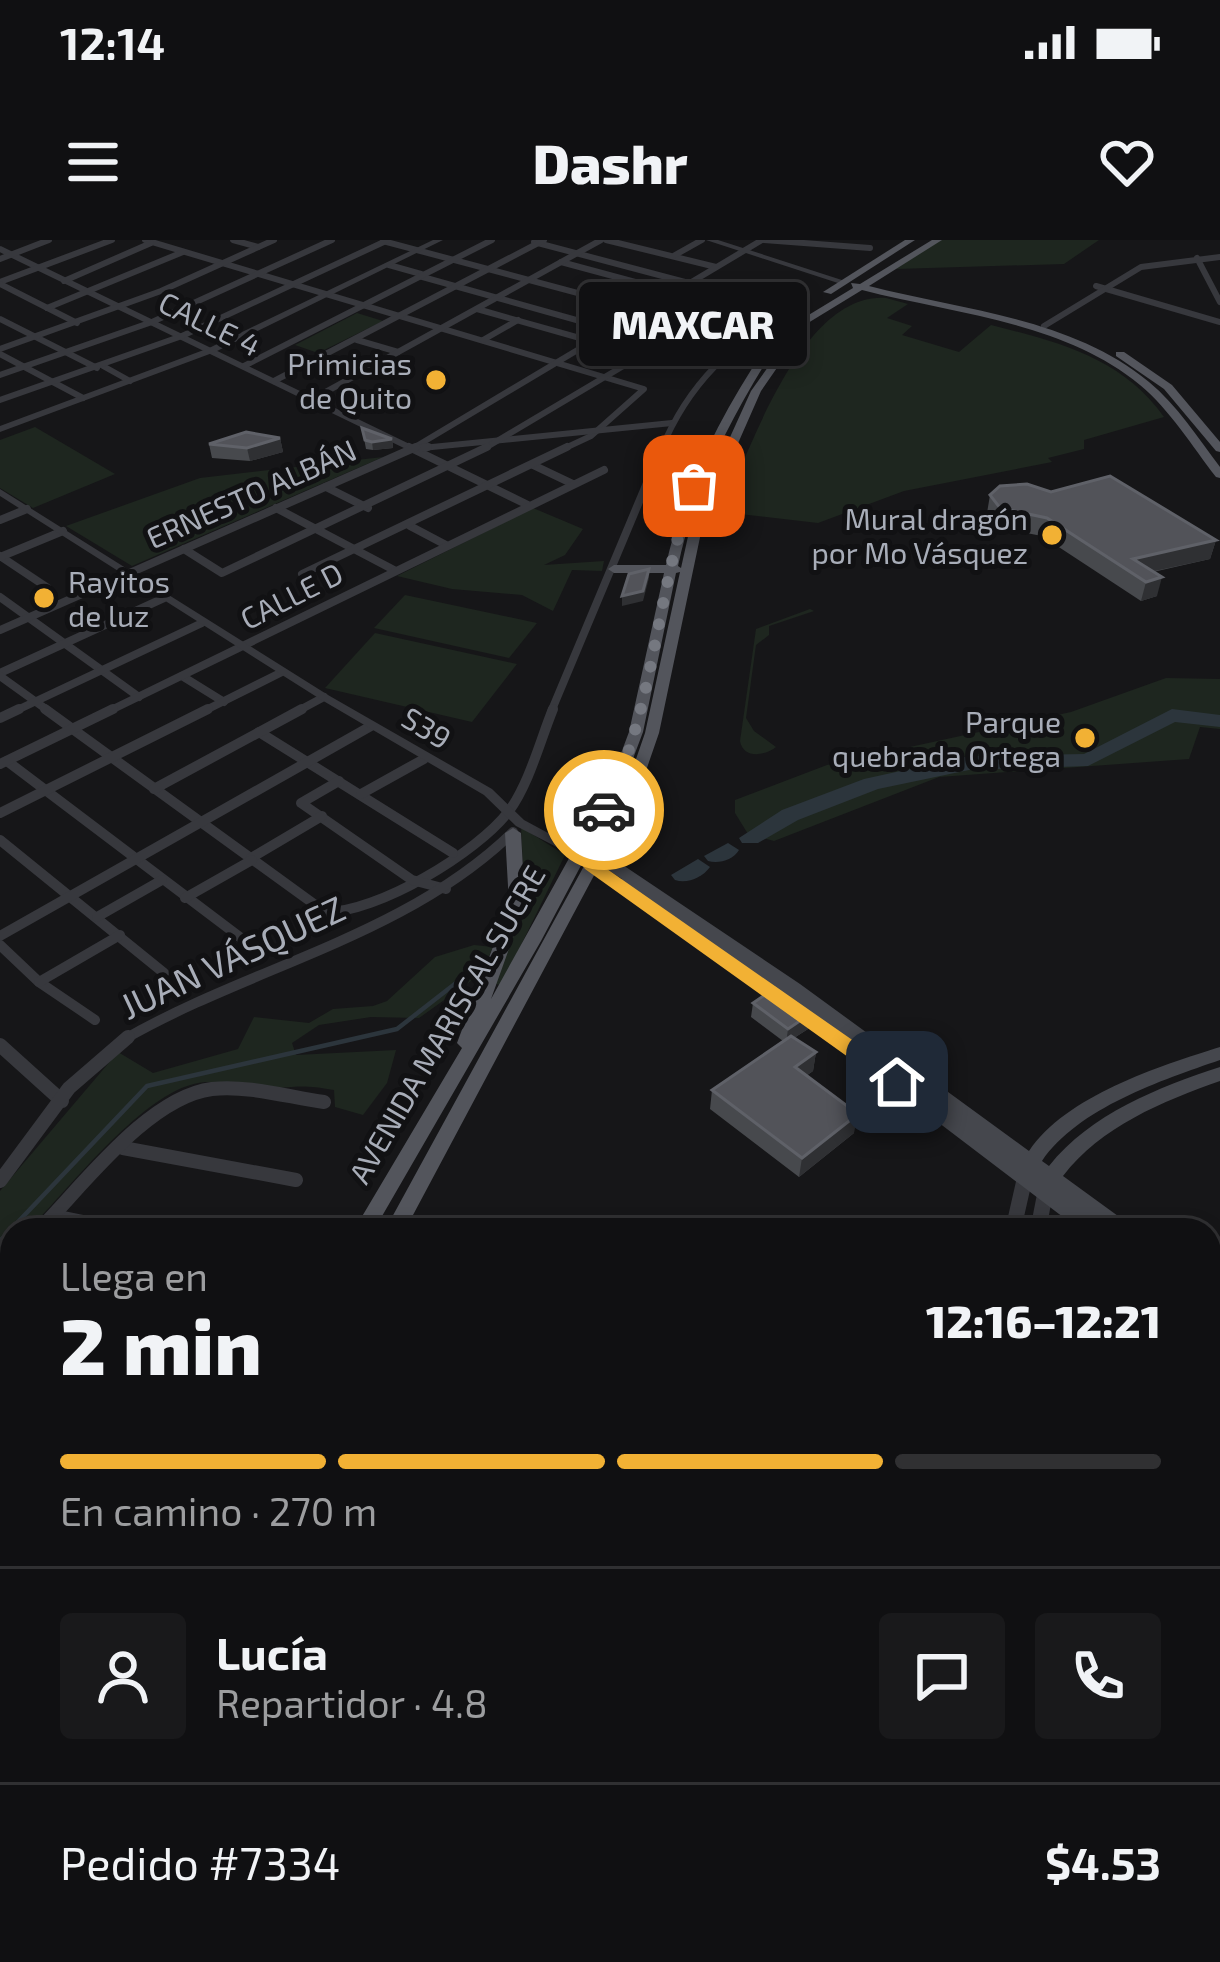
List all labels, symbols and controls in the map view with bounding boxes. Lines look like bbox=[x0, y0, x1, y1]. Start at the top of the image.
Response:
text: 12:14 bbox=[60, 15, 165, 69]
icon: menu bbox=[60, 129, 126, 195]
icon: heart bbox=[1094, 129, 1160, 195]
text: Dashr bbox=[533, 130, 687, 195]
callout: MAXCAR bbox=[580, 282, 808, 366]
street label: CALLE 4 bbox=[153, 283, 267, 363]
text: MAXCAR bbox=[612, 300, 774, 347]
place label: Primicias de Quito bbox=[287, 345, 412, 415]
marker: Primicias de Quito bbox=[423, 367, 449, 393]
street label: ERNESTO ALBÁN bbox=[141, 431, 361, 555]
pin bbox=[643, 435, 745, 537]
icon: bag bbox=[661, 453, 727, 519]
place label: Mural dragón por Mo Vásquez bbox=[811, 500, 1028, 570]
marker: Mural dragón por Mo Vásquez bbox=[1039, 522, 1065, 548]
street label: CALLE D bbox=[234, 554, 348, 636]
place label: Rayitos de luz bbox=[68, 563, 170, 633]
marker: Rayitos de luz bbox=[31, 585, 57, 611]
street label: S39 bbox=[396, 699, 458, 755]
place label: Parque quebrada Ortega bbox=[832, 703, 1061, 773]
marker: Parque quebrada Ortega bbox=[1072, 725, 1098, 751]
courier bbox=[544, 750, 664, 870]
icon: car bbox=[571, 777, 637, 843]
street label: AVENIDA MARISCAL SUCRE bbox=[340, 859, 552, 1189]
street label: JUAN VÁSQUEZ bbox=[113, 885, 351, 1027]
pin bbox=[846, 1031, 948, 1133]
icon: home bbox=[864, 1049, 930, 1115]
text: Llega en bbox=[60, 1252, 208, 1299]
text: 12:16–12:21 bbox=[926, 1293, 1161, 1347]
text: 2 min bbox=[60, 1297, 262, 1391]
text: En camino · 270 m bbox=[60, 1487, 377, 1534]
button: person bbox=[60, 1613, 186, 1739]
button: chat bbox=[879, 1613, 1005, 1739]
button: phone bbox=[1035, 1613, 1161, 1739]
text: Lucía bbox=[216, 1625, 328, 1679]
text: Repartidor · 4.8 bbox=[216, 1679, 488, 1726]
text: Pedido #7334 bbox=[60, 1835, 340, 1889]
text: $4.53 bbox=[1045, 1835, 1161, 1889]

